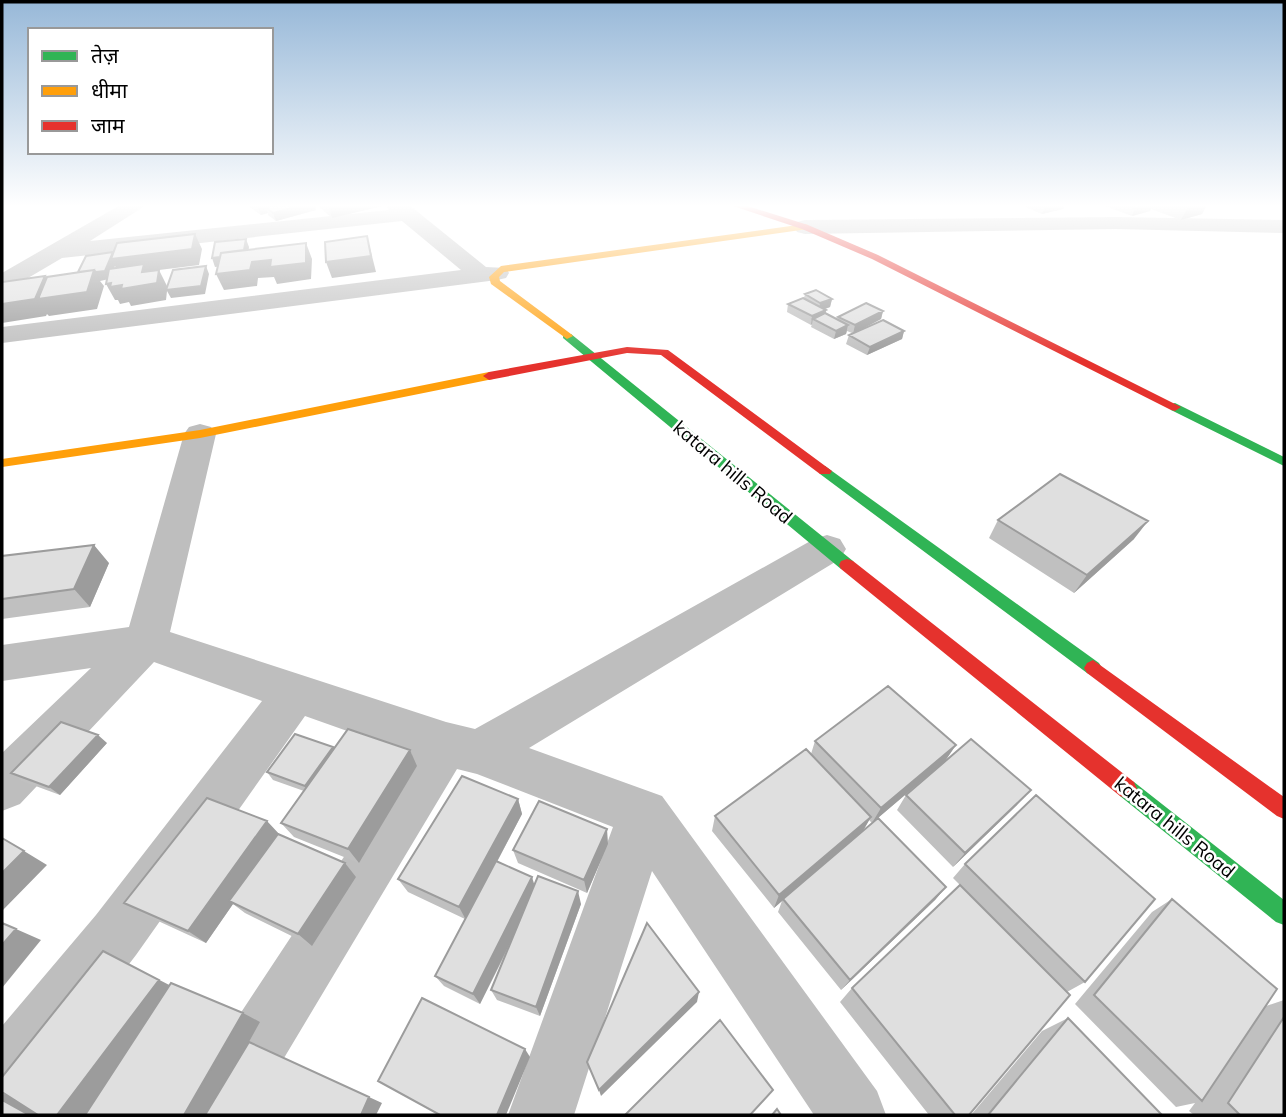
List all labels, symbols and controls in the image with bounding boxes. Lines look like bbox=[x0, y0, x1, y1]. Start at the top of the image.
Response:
legend bbox=[28, 28, 273, 154]
text: तेज़ bbox=[91, 42, 119, 68]
text: धीमा bbox=[91, 77, 128, 103]
text: जाम bbox=[91, 112, 125, 138]
street label: katara hills Road bbox=[669, 415, 797, 529]
street label: katara hills Road bbox=[1110, 771, 1240, 883]

